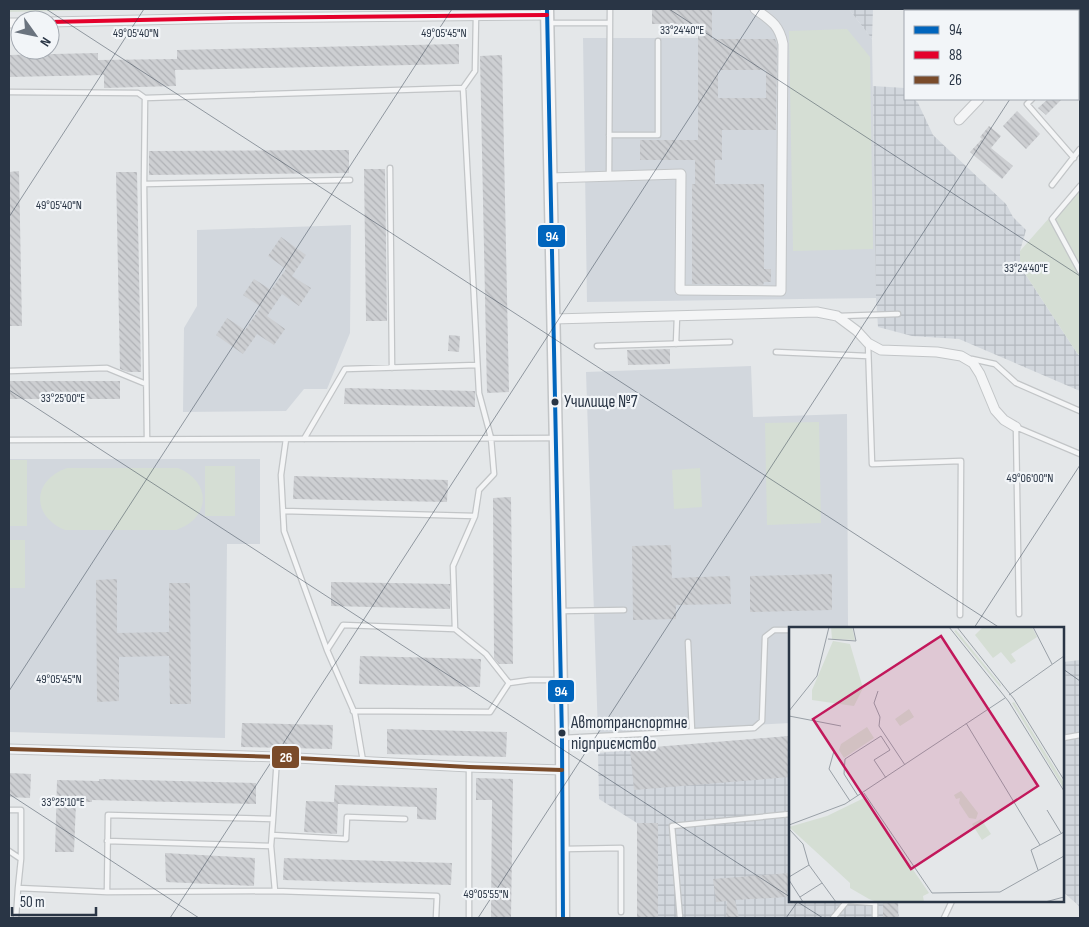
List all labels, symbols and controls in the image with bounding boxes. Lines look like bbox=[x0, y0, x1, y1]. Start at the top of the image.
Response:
north arrow bbox=[10, 10, 60, 60]
legend bbox=[904, 10, 1079, 100]
text: 94 bbox=[949, 21, 962, 40]
text: 33°24'40"E bbox=[660, 23, 704, 38]
text: 49°05'40"N bbox=[113, 26, 159, 41]
text: 49°05'45"N bbox=[421, 26, 467, 41]
text: N bbox=[36, 34, 55, 50]
text: 88 bbox=[949, 46, 962, 65]
text: 26 bbox=[949, 71, 962, 90]
text: 49°05'40"N bbox=[36, 198, 82, 213]
line badge: 94 bbox=[537, 224, 566, 248]
text: 94 bbox=[545, 228, 559, 245]
text: 33°24'40"E bbox=[1004, 261, 1048, 276]
text: 33°25'00"E bbox=[41, 391, 85, 406]
place label: Училище №7 bbox=[564, 392, 638, 412]
marker: Училище №7 bbox=[550, 397, 560, 407]
text: 49°06'00"N bbox=[1007, 471, 1053, 486]
inset map bbox=[789, 627, 1064, 902]
text: 49°05'45"N bbox=[36, 672, 82, 687]
line badge: 94 bbox=[547, 679, 575, 703]
text: 94 bbox=[554, 683, 568, 700]
place label: Автотранспортне підприємство bbox=[570, 713, 688, 754]
marker: Автотранспортне підприємство bbox=[557, 728, 567, 738]
line badge: 26 bbox=[271, 745, 300, 769]
text: 26 bbox=[280, 749, 293, 766]
text: 33°25'10"E bbox=[41, 795, 85, 810]
scale bar bbox=[12, 884, 96, 916]
text: 49°05'55"N bbox=[463, 887, 509, 902]
text: 50 m bbox=[20, 893, 45, 912]

